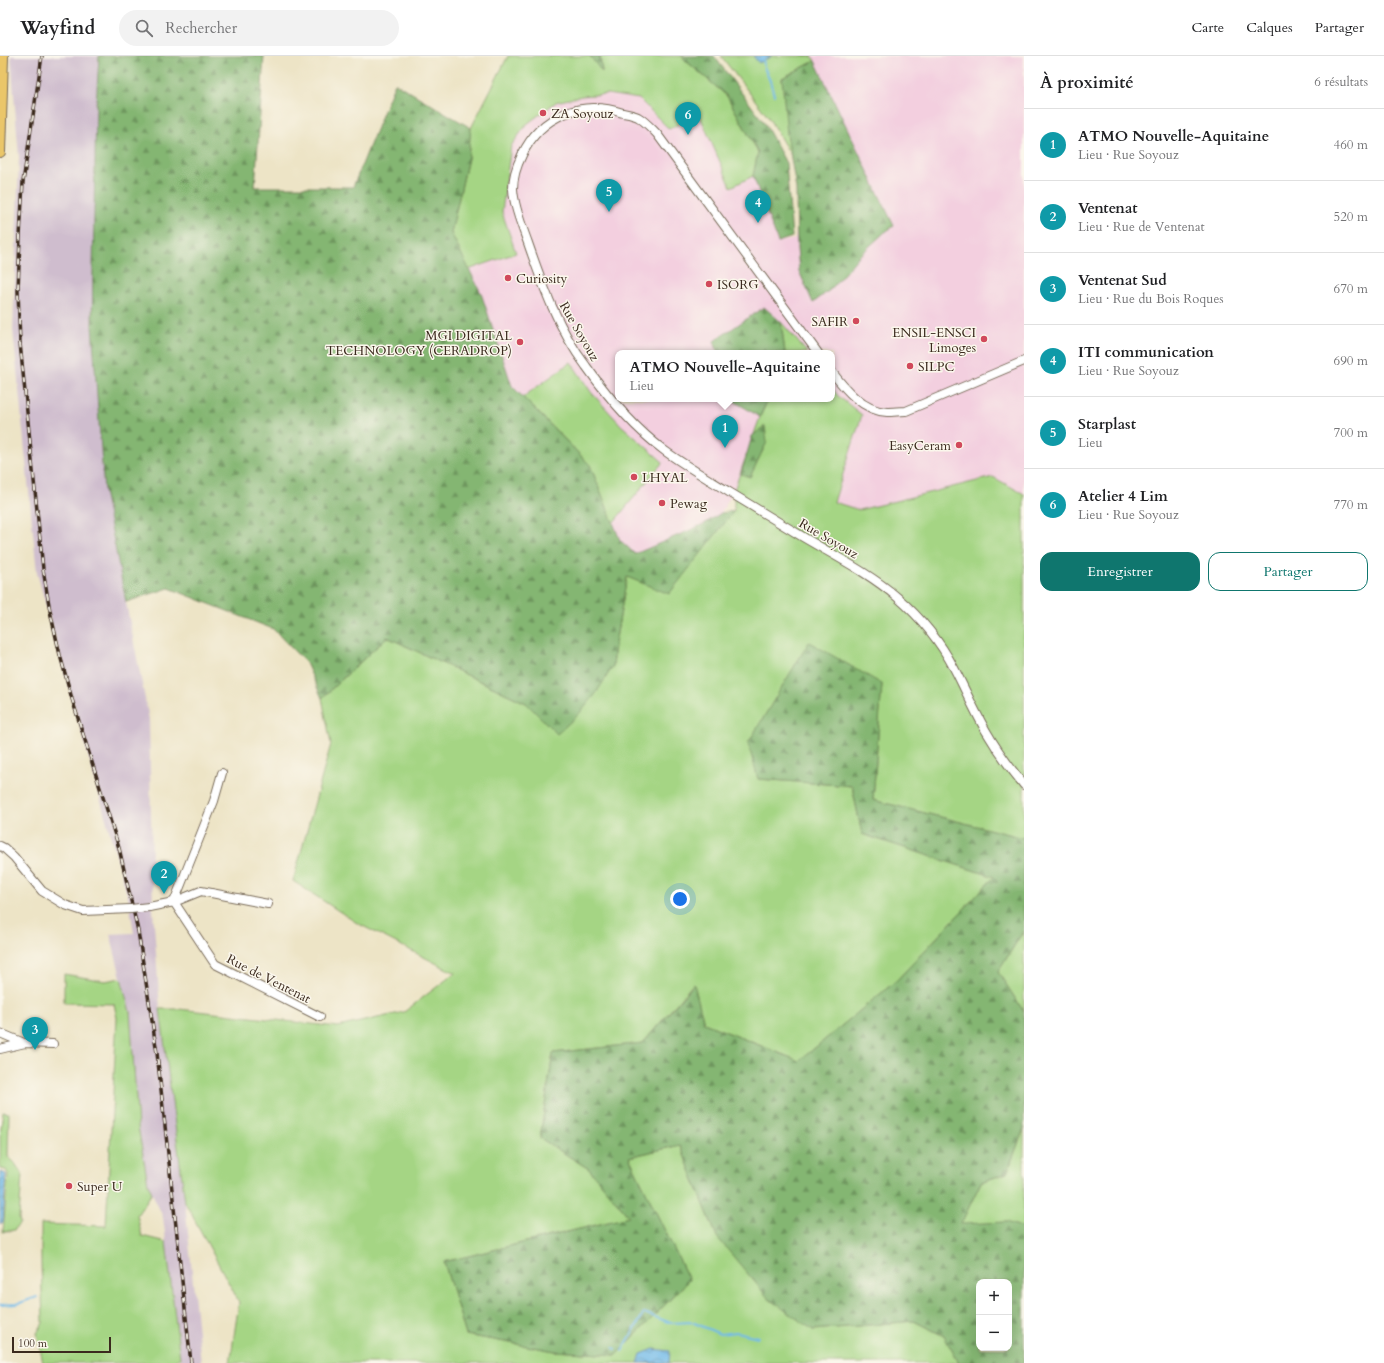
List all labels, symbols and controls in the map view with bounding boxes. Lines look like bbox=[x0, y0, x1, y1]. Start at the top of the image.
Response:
search box bbox=[119, 10, 399, 46]
text: Wayfind bbox=[20, 15, 95, 41]
icon: search bbox=[133, 17, 155, 39]
text: Rechercher bbox=[165, 18, 237, 38]
text: Carte bbox=[1192, 18, 1224, 37]
text: Calques bbox=[1246, 18, 1293, 37]
text: Partager bbox=[1315, 18, 1364, 37]
text: À proximité bbox=[1040, 71, 1134, 94]
text: 6 résultats bbox=[1314, 73, 1368, 91]
pin: 6 bbox=[675, 102, 701, 135]
place label: ZA Soyouz bbox=[551, 105, 614, 123]
marker: ZA Soyouz bbox=[538, 108, 548, 118]
text: ATMO Nouvelle-Aquitaine bbox=[1078, 126, 1269, 146]
text: 1 bbox=[1050, 136, 1056, 154]
text: 460 m bbox=[1334, 136, 1368, 154]
text: Lieu · Rue Soyouz bbox=[1078, 146, 1179, 164]
pin: 5 bbox=[596, 179, 622, 212]
pin: 4 bbox=[745, 190, 771, 223]
text: Ventenat bbox=[1078, 198, 1138, 218]
text: 2 bbox=[1050, 208, 1056, 226]
text: 520 m bbox=[1334, 208, 1368, 226]
text: Lieu · Rue de Ventenat bbox=[1078, 218, 1205, 236]
place label: Curiosity bbox=[516, 270, 568, 288]
text: Ventenat Sud bbox=[1078, 270, 1167, 290]
marker: Curiosity bbox=[503, 273, 513, 283]
place label: ISORG bbox=[717, 276, 758, 294]
marker: ISORG bbox=[704, 279, 714, 289]
text: 3 bbox=[1050, 280, 1056, 298]
text: 670 m bbox=[1334, 280, 1368, 298]
text: Lieu · Rue du Bois Roques bbox=[1078, 290, 1224, 308]
street label: Rue Soyouz bbox=[555, 298, 604, 365]
place label: SAFIR bbox=[811, 313, 848, 331]
marker: SAFIR bbox=[851, 316, 861, 326]
place label: ENSIL-ENSCI Limoges bbox=[892, 324, 976, 357]
place label: MGI DIGITAL TECHNOLOGY (CERADROP) bbox=[326, 327, 512, 360]
marker: ENSIL-ENSCI Limoges bbox=[979, 334, 989, 344]
marker: MGI DIGITAL TECHNOLOGY (CERADROP) bbox=[515, 337, 525, 347]
text: ITI communication bbox=[1078, 342, 1214, 362]
popup bbox=[615, 350, 835, 402]
text: 4 bbox=[1050, 352, 1056, 370]
text: 690 m bbox=[1334, 352, 1368, 370]
text: ATMO Nouvelle-Aquitaine bbox=[629, 357, 821, 377]
place label: SILPC bbox=[918, 358, 955, 376]
marker: SILPC bbox=[905, 361, 915, 371]
text: Lieu · Rue Soyouz bbox=[1078, 362, 1179, 380]
text: Lieu bbox=[629, 377, 654, 395]
text: Starplast bbox=[1078, 414, 1136, 434]
pin: 1 bbox=[712, 415, 738, 448]
text: 5 bbox=[1050, 424, 1056, 442]
text: 700 m bbox=[1334, 424, 1368, 442]
text: Lieu bbox=[1078, 434, 1103, 452]
place label: EasyCeram bbox=[889, 437, 951, 455]
marker: EasyCeram bbox=[954, 440, 964, 450]
place label: LHYAL bbox=[642, 469, 688, 487]
marker: LHYAL bbox=[629, 472, 639, 482]
text: Atelier 4 Lim bbox=[1078, 486, 1168, 506]
place label: Pewag bbox=[670, 495, 708, 513]
text: 6 bbox=[1050, 496, 1056, 514]
text: 770 m bbox=[1334, 496, 1368, 514]
marker: Pewag bbox=[657, 498, 667, 508]
text: Lieu · Rue Soyouz bbox=[1078, 506, 1179, 524]
street label: Rue Soyouz bbox=[795, 515, 862, 563]
button: Enregistrer bbox=[1040, 552, 1200, 591]
button: Partager bbox=[1208, 552, 1368, 591]
pin: 2 bbox=[151, 861, 177, 894]
your location bbox=[670, 889, 690, 909]
street label: Rue de Ventenat bbox=[224, 950, 314, 1008]
pin: 3 bbox=[22, 1017, 48, 1050]
place label: Super U bbox=[77, 1178, 123, 1196]
marker: Super U bbox=[64, 1181, 74, 1191]
map controls bbox=[976, 1279, 1012, 1351]
button: + bbox=[976, 1279, 1012, 1315]
button: − bbox=[976, 1315, 1012, 1351]
scale bar bbox=[12, 1335, 111, 1354]
text: 100 m bbox=[18, 1336, 47, 1351]

